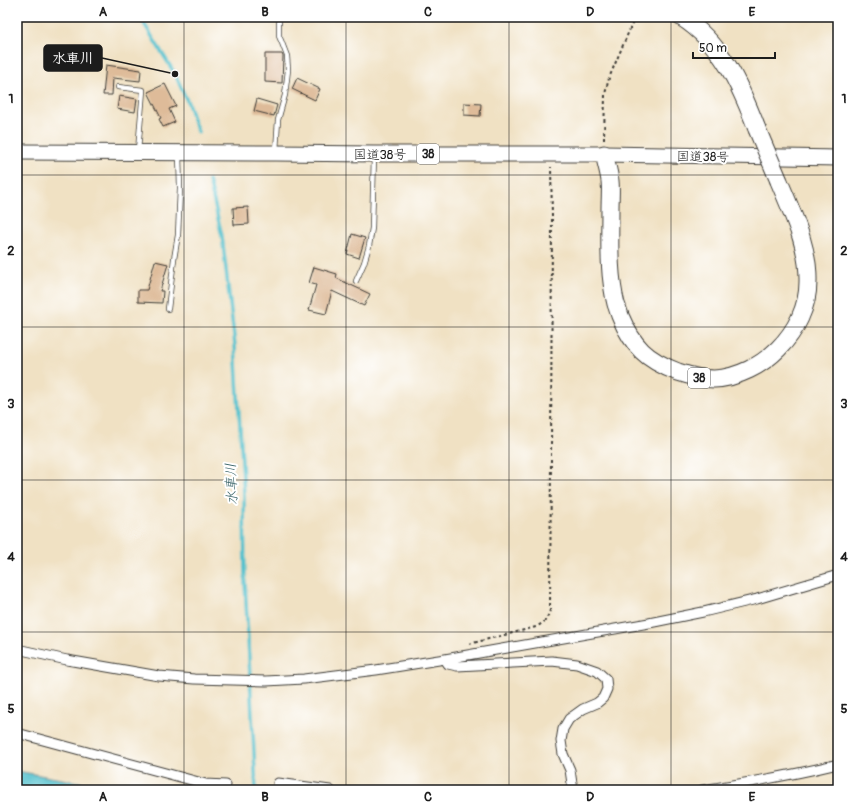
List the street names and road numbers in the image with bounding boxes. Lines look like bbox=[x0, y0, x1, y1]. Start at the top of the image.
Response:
road number: 38 bbox=[417, 144, 439, 164]
street label: 国道38号 bbox=[354, 147, 406, 163]
street label: 国道38号 bbox=[676, 149, 730, 165]
road number: 38 bbox=[688, 368, 710, 388]

